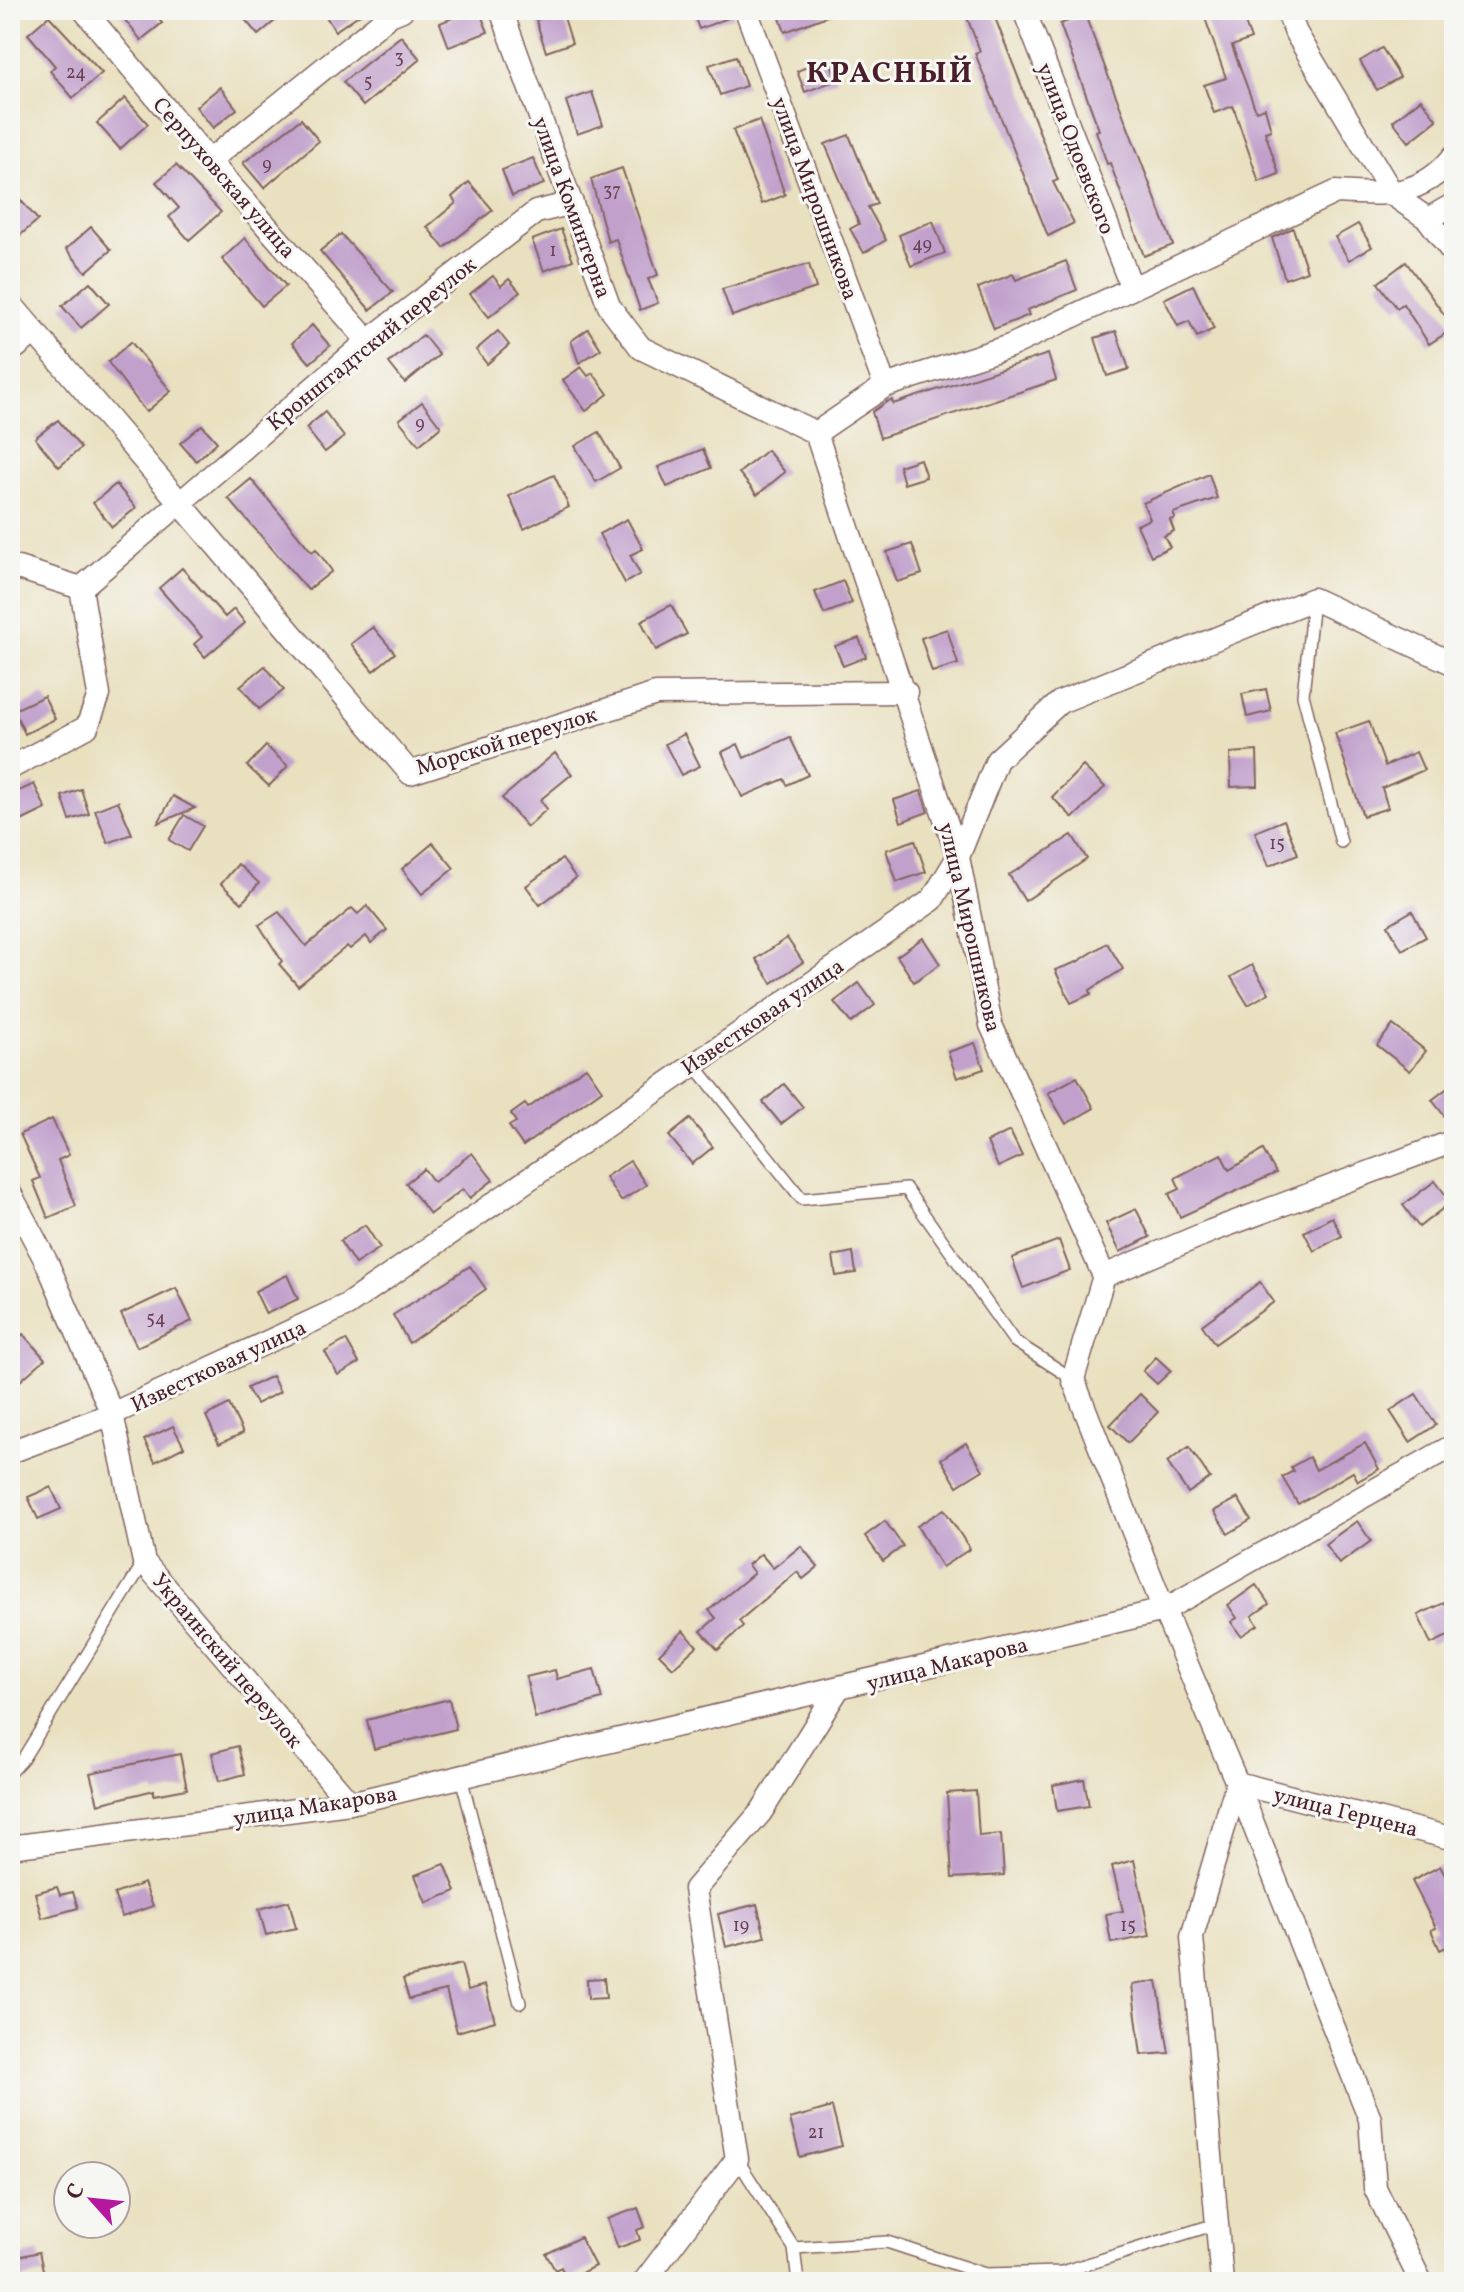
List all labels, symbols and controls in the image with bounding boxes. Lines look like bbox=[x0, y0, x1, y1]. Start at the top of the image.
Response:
house number: 3 bbox=[394, 46, 404, 71]
district label: КРАСНЫЙ bbox=[806, 53, 974, 95]
street label: улица Одоевского bbox=[1028, 59, 1122, 239]
house number: 24 bbox=[66, 61, 86, 86]
house number: 5 bbox=[364, 70, 372, 95]
street label: Серпуховская улица bbox=[144, 91, 302, 266]
street label: улица Мирошникова bbox=[762, 93, 865, 305]
street label: улица Коминтерна bbox=[523, 113, 618, 303]
house number: 9 bbox=[262, 153, 272, 178]
house number: 37 bbox=[603, 179, 621, 204]
house number: 49 bbox=[912, 233, 932, 258]
house number: 1 bbox=[550, 239, 556, 264]
street label: Кронштадтский переулок bbox=[261, 250, 484, 439]
house number: 9 bbox=[415, 412, 425, 437]
street label: Морской переулок bbox=[412, 700, 601, 785]
street label: улица Мирошникова bbox=[929, 820, 1008, 1035]
house number: 15 bbox=[1269, 832, 1285, 857]
street label: Известковая улица bbox=[676, 952, 851, 1084]
house number: 54 bbox=[146, 1307, 166, 1332]
street label: Известковая улица bbox=[126, 1313, 312, 1422]
street label: Украинский переулок bbox=[143, 1567, 309, 1756]
street label: улица Макарова bbox=[864, 1630, 1032, 1700]
street label: улица Макарова bbox=[231, 1779, 400, 1836]
street label: улица Герцена bbox=[1270, 1780, 1421, 1846]
house number: 19 bbox=[733, 1914, 749, 1939]
house number: 15 bbox=[1120, 1914, 1136, 1939]
house number: 21 bbox=[808, 2121, 824, 2146]
north arrow bbox=[52, 2160, 132, 2240]
text: С bbox=[59, 2179, 93, 2205]

